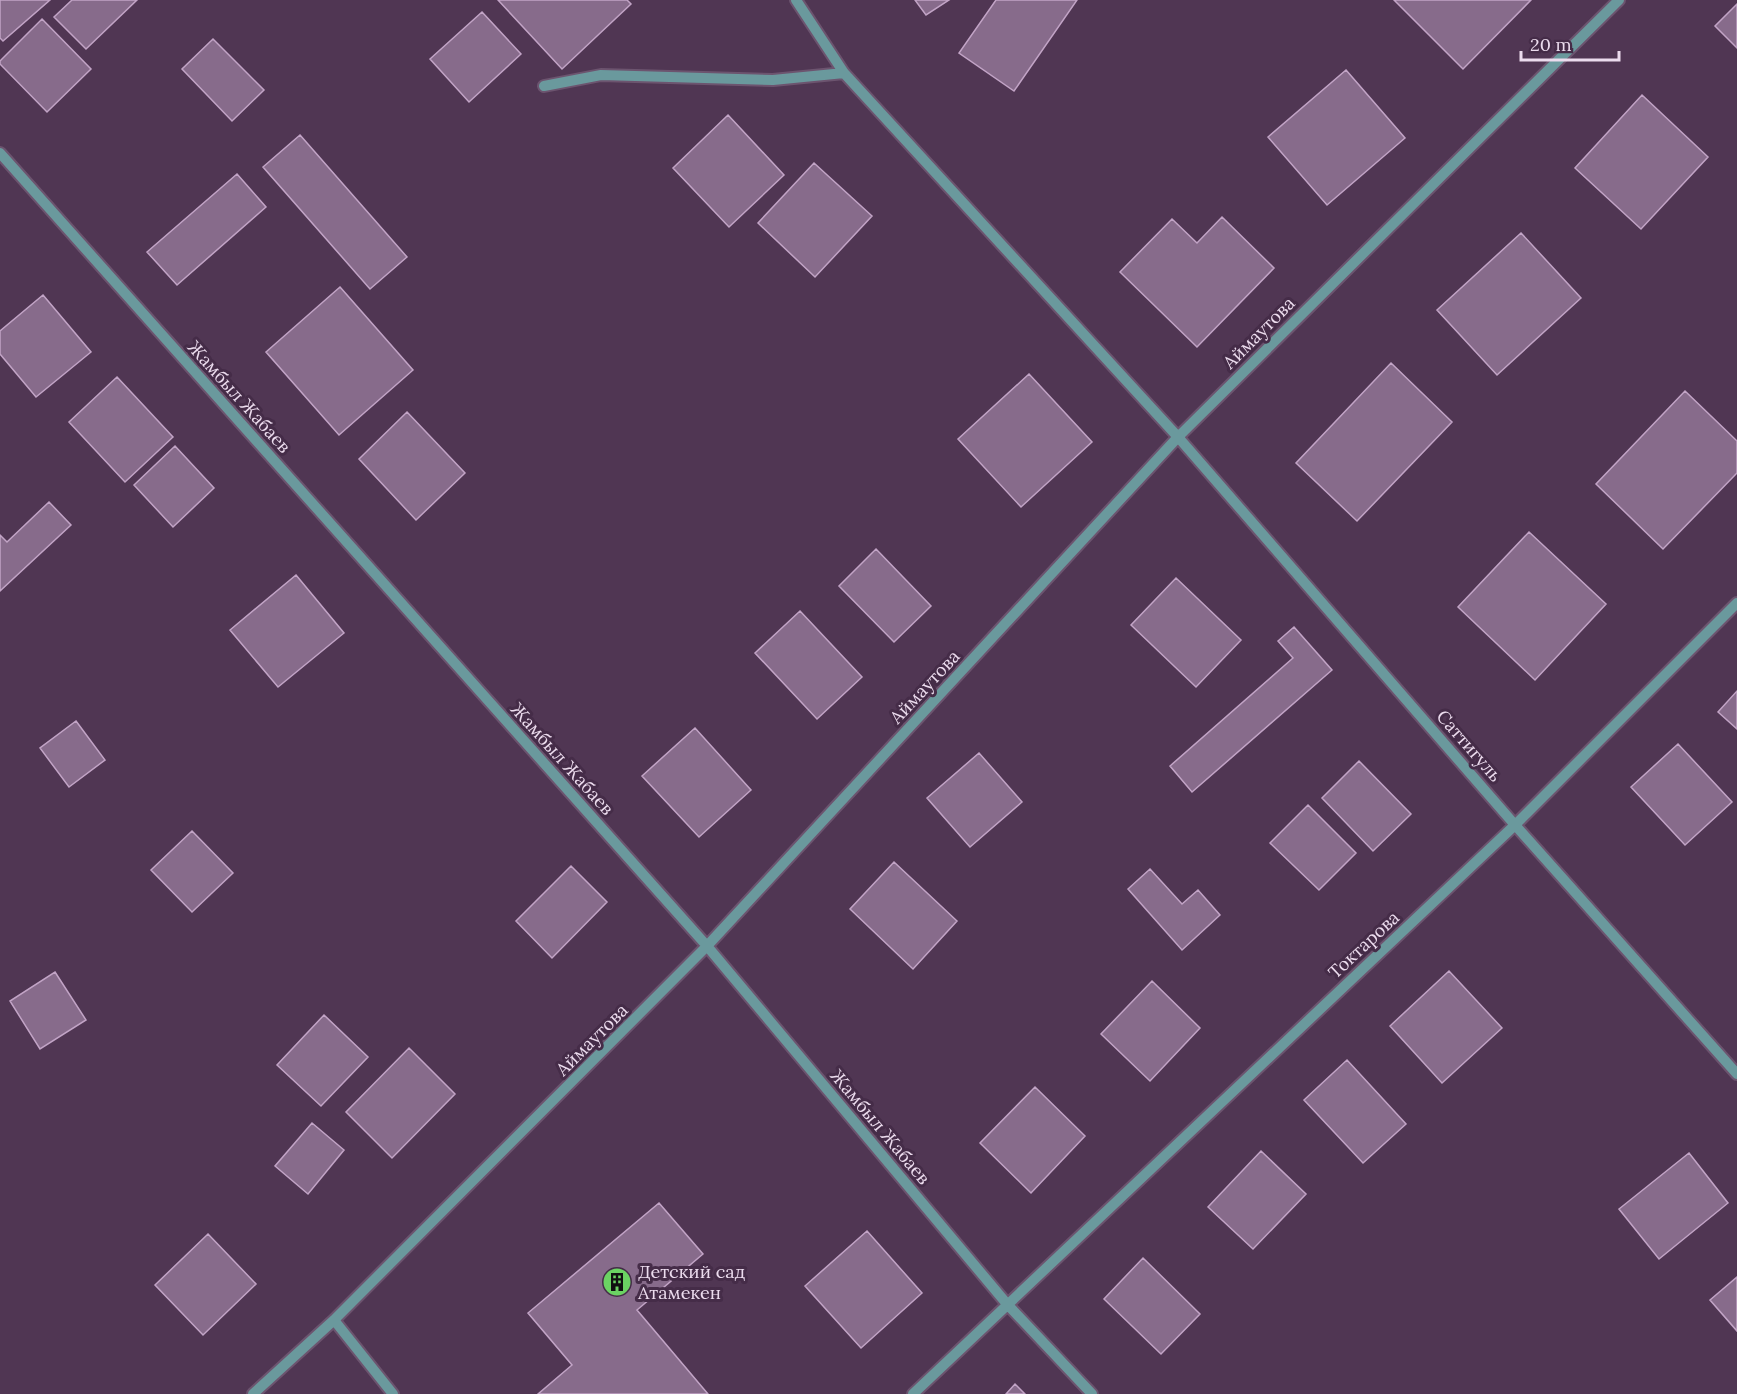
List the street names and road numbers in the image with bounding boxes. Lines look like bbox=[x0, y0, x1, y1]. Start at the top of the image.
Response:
street label: Аймаутова bbox=[1217, 292, 1300, 374]
street label: Жамбыл Жабаев bbox=[183, 336, 296, 458]
street label: Аймаутова bbox=[884, 645, 965, 729]
street label: Жамбыл Жабаев bbox=[506, 698, 619, 820]
street label: Саттигуль bbox=[1432, 705, 1507, 786]
street label: Токтарова bbox=[1323, 906, 1404, 983]
street label: Аймаутова bbox=[550, 999, 633, 1081]
street label: Жамбыл Жабаев bbox=[826, 1064, 935, 1189]

